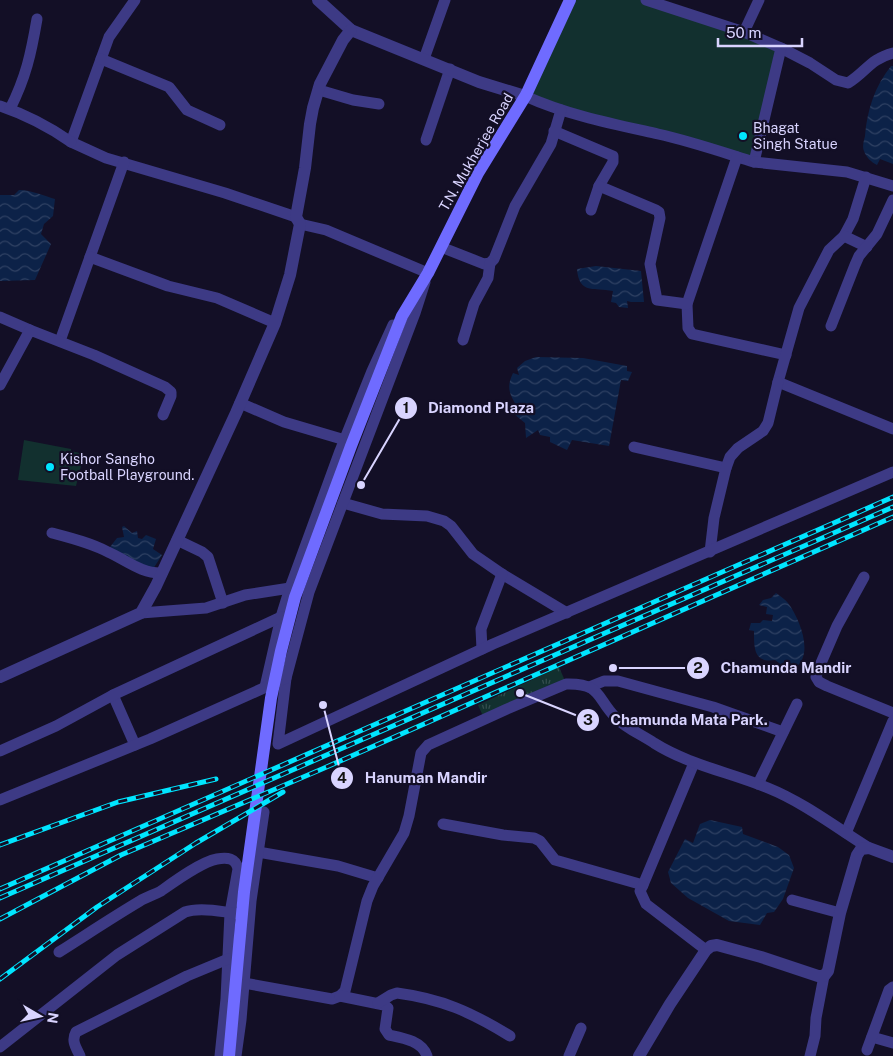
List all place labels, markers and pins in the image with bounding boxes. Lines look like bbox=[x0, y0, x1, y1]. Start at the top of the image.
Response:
place label: Bhagat Singh Statue bbox=[753, 120, 838, 152]
marker: Bhagat Singh Statue bbox=[737, 130, 749, 142]
callout: Diamond Plaza bbox=[393, 393, 544, 423]
place label: Kishor Sangho Football Playground. bbox=[60, 451, 194, 483]
marker: Kishor Sangho Football Playground. bbox=[44, 461, 56, 473]
callout: Chamunda Mandir bbox=[686, 653, 862, 683]
callout: Chamunda Mata Park. bbox=[576, 705, 778, 735]
callout: Hanuman Mandir bbox=[330, 763, 497, 793]

